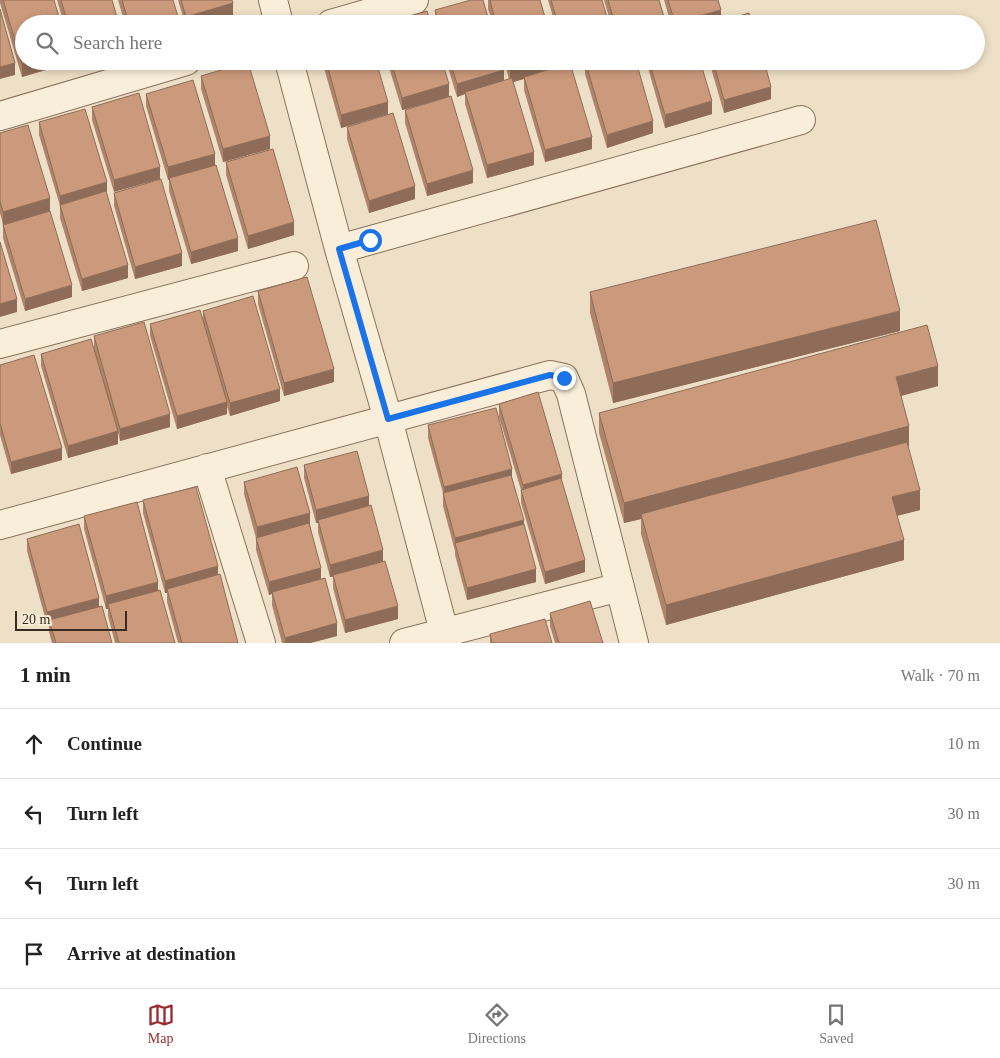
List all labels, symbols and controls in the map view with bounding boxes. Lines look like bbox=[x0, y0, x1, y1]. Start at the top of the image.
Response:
search box bbox=[15, 15, 985, 70]
icon: search bbox=[33, 29, 61, 57]
text: Search here bbox=[73, 32, 162, 53]
route start bbox=[359, 229, 382, 252]
route end bbox=[553, 367, 576, 390]
scale bar bbox=[15, 608, 128, 631]
text: 20 m bbox=[22, 612, 50, 627]
text: 1 min bbox=[20, 663, 71, 687]
text: Walk · 70 m bbox=[901, 667, 980, 684]
icon: ahead bbox=[20, 730, 48, 758]
text: Continue bbox=[67, 733, 142, 754]
text: 10 m bbox=[948, 735, 980, 752]
icon: left bbox=[20, 800, 48, 828]
text: Turn left bbox=[67, 803, 139, 824]
text: 30 m bbox=[948, 805, 980, 822]
icon: left bbox=[20, 870, 48, 898]
text: Turn left bbox=[67, 873, 139, 894]
text: 30 m bbox=[948, 875, 980, 892]
icon: arrive bbox=[20, 940, 48, 968]
text: Arrive at destination bbox=[67, 943, 236, 964]
tab: Map bbox=[147, 1001, 175, 1047]
tab: Directions bbox=[468, 1001, 526, 1047]
tab: Saved bbox=[819, 1001, 853, 1047]

